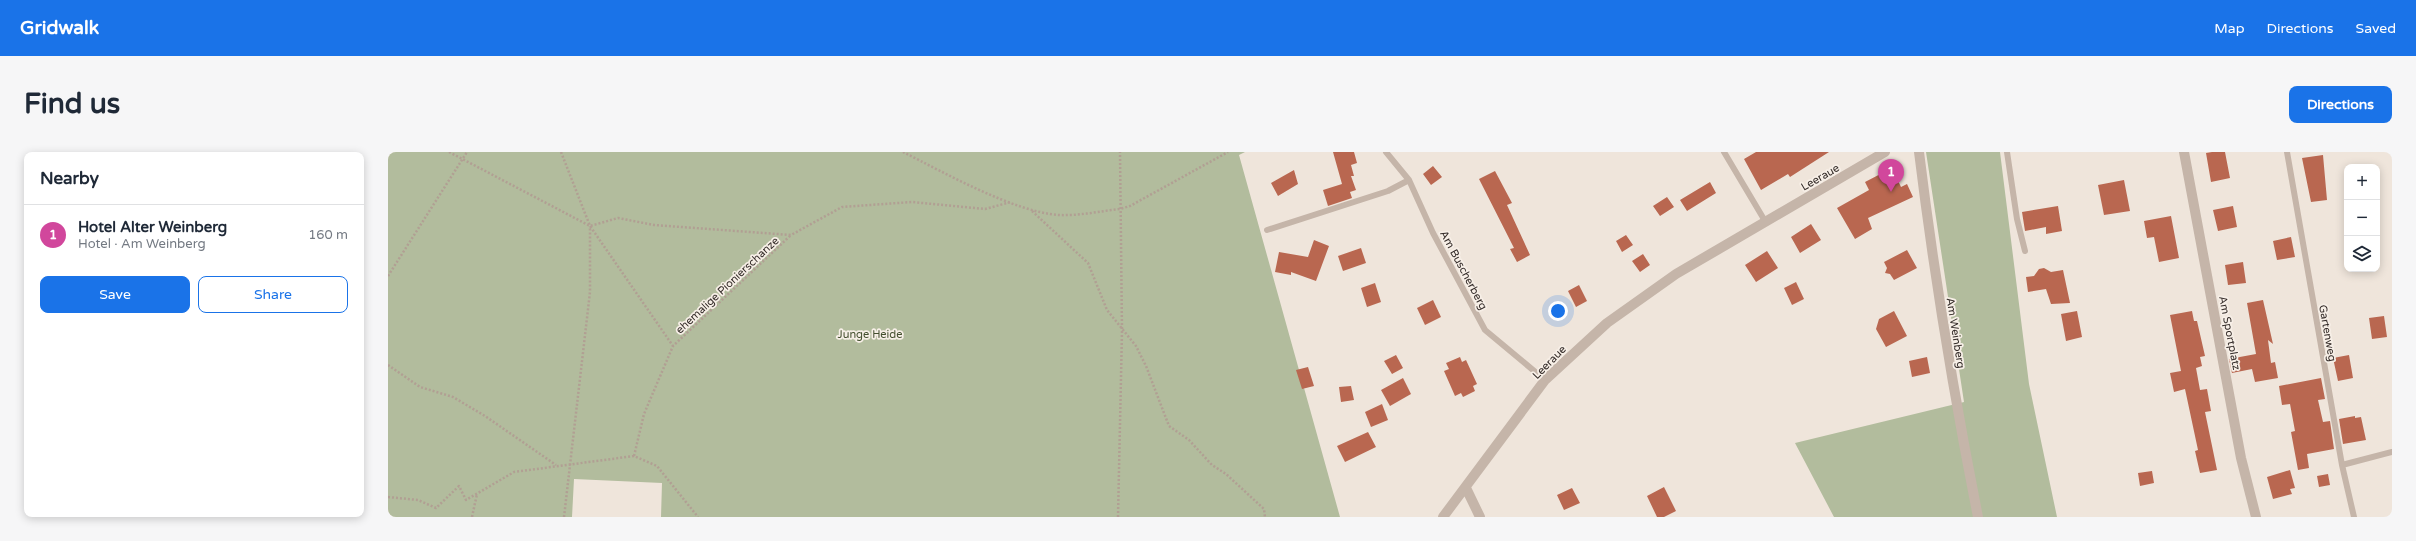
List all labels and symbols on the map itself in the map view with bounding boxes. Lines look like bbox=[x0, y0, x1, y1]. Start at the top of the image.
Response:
pin: 1 bbox=[1878, 159, 1904, 192]
street label: Leeraue bbox=[1799, 161, 1842, 194]
street label: Am Buscherberg bbox=[1437, 228, 1490, 312]
street label: ehemalige Pionierschanze bbox=[673, 234, 782, 336]
street label: Am Sportplatz bbox=[2216, 295, 2243, 372]
street label: Am Weinberg bbox=[1943, 297, 1968, 369]
your location bbox=[1548, 301, 1568, 321]
street label: Gartenweg bbox=[2316, 304, 2339, 363]
park label: Junge Heide bbox=[838, 328, 902, 341]
street label: Leeraue bbox=[1530, 343, 1569, 382]

